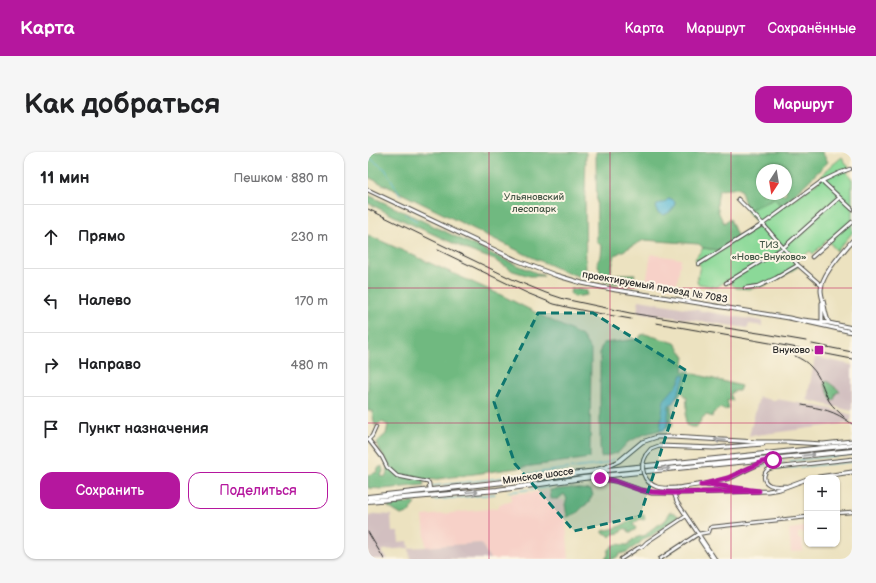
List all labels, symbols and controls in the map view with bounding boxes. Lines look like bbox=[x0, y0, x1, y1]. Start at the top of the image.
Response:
text: Карта bbox=[20, 17, 74, 40]
text: Карта bbox=[625, 20, 664, 37]
text: Маршрут bbox=[686, 20, 746, 37]
text: Сохранённые bbox=[768, 20, 856, 37]
button: Маршрут bbox=[755, 86, 852, 123]
text: Как добраться bbox=[24, 88, 221, 121]
north arrow bbox=[756, 164, 792, 200]
text: 11 мин bbox=[40, 168, 90, 188]
text: Пешком · 880 m bbox=[233, 170, 328, 186]
park label: Ульяновский лесопарк bbox=[504, 191, 564, 215]
icon: ahead bbox=[40, 226, 62, 248]
text: Прямо bbox=[78, 227, 125, 246]
text: 230 m bbox=[291, 229, 328, 245]
park label: ТИЗ «Ново-Внуково» bbox=[731, 239, 807, 263]
street label: проектируемый проезд № 7083 bbox=[581, 268, 729, 306]
icon: left bbox=[40, 290, 62, 312]
text: Налево bbox=[78, 291, 131, 310]
text: 170 m bbox=[295, 293, 328, 309]
place label: Внуково bbox=[773, 344, 810, 356]
marker: Внуково bbox=[813, 344, 825, 356]
icon: right bbox=[40, 354, 62, 376]
text: Направо bbox=[78, 355, 141, 374]
text: 480 m bbox=[291, 357, 328, 373]
icon: arrive bbox=[40, 418, 62, 440]
text: Пункт назначения bbox=[78, 419, 209, 438]
one-way arrow bbox=[714, 437, 727, 444]
route start bbox=[764, 451, 782, 469]
one-way arrow bbox=[802, 451, 815, 458]
street label: Минское шоссе bbox=[502, 465, 575, 487]
one-way arrow bbox=[657, 466, 670, 473]
route end bbox=[591, 469, 609, 487]
button: Сохранить bbox=[40, 472, 180, 509]
button: Поделиться bbox=[188, 472, 328, 509]
map controls bbox=[804, 475, 840, 547]
button: + bbox=[804, 475, 840, 511]
one-way arrow bbox=[465, 488, 478, 496]
button: − bbox=[804, 511, 840, 547]

